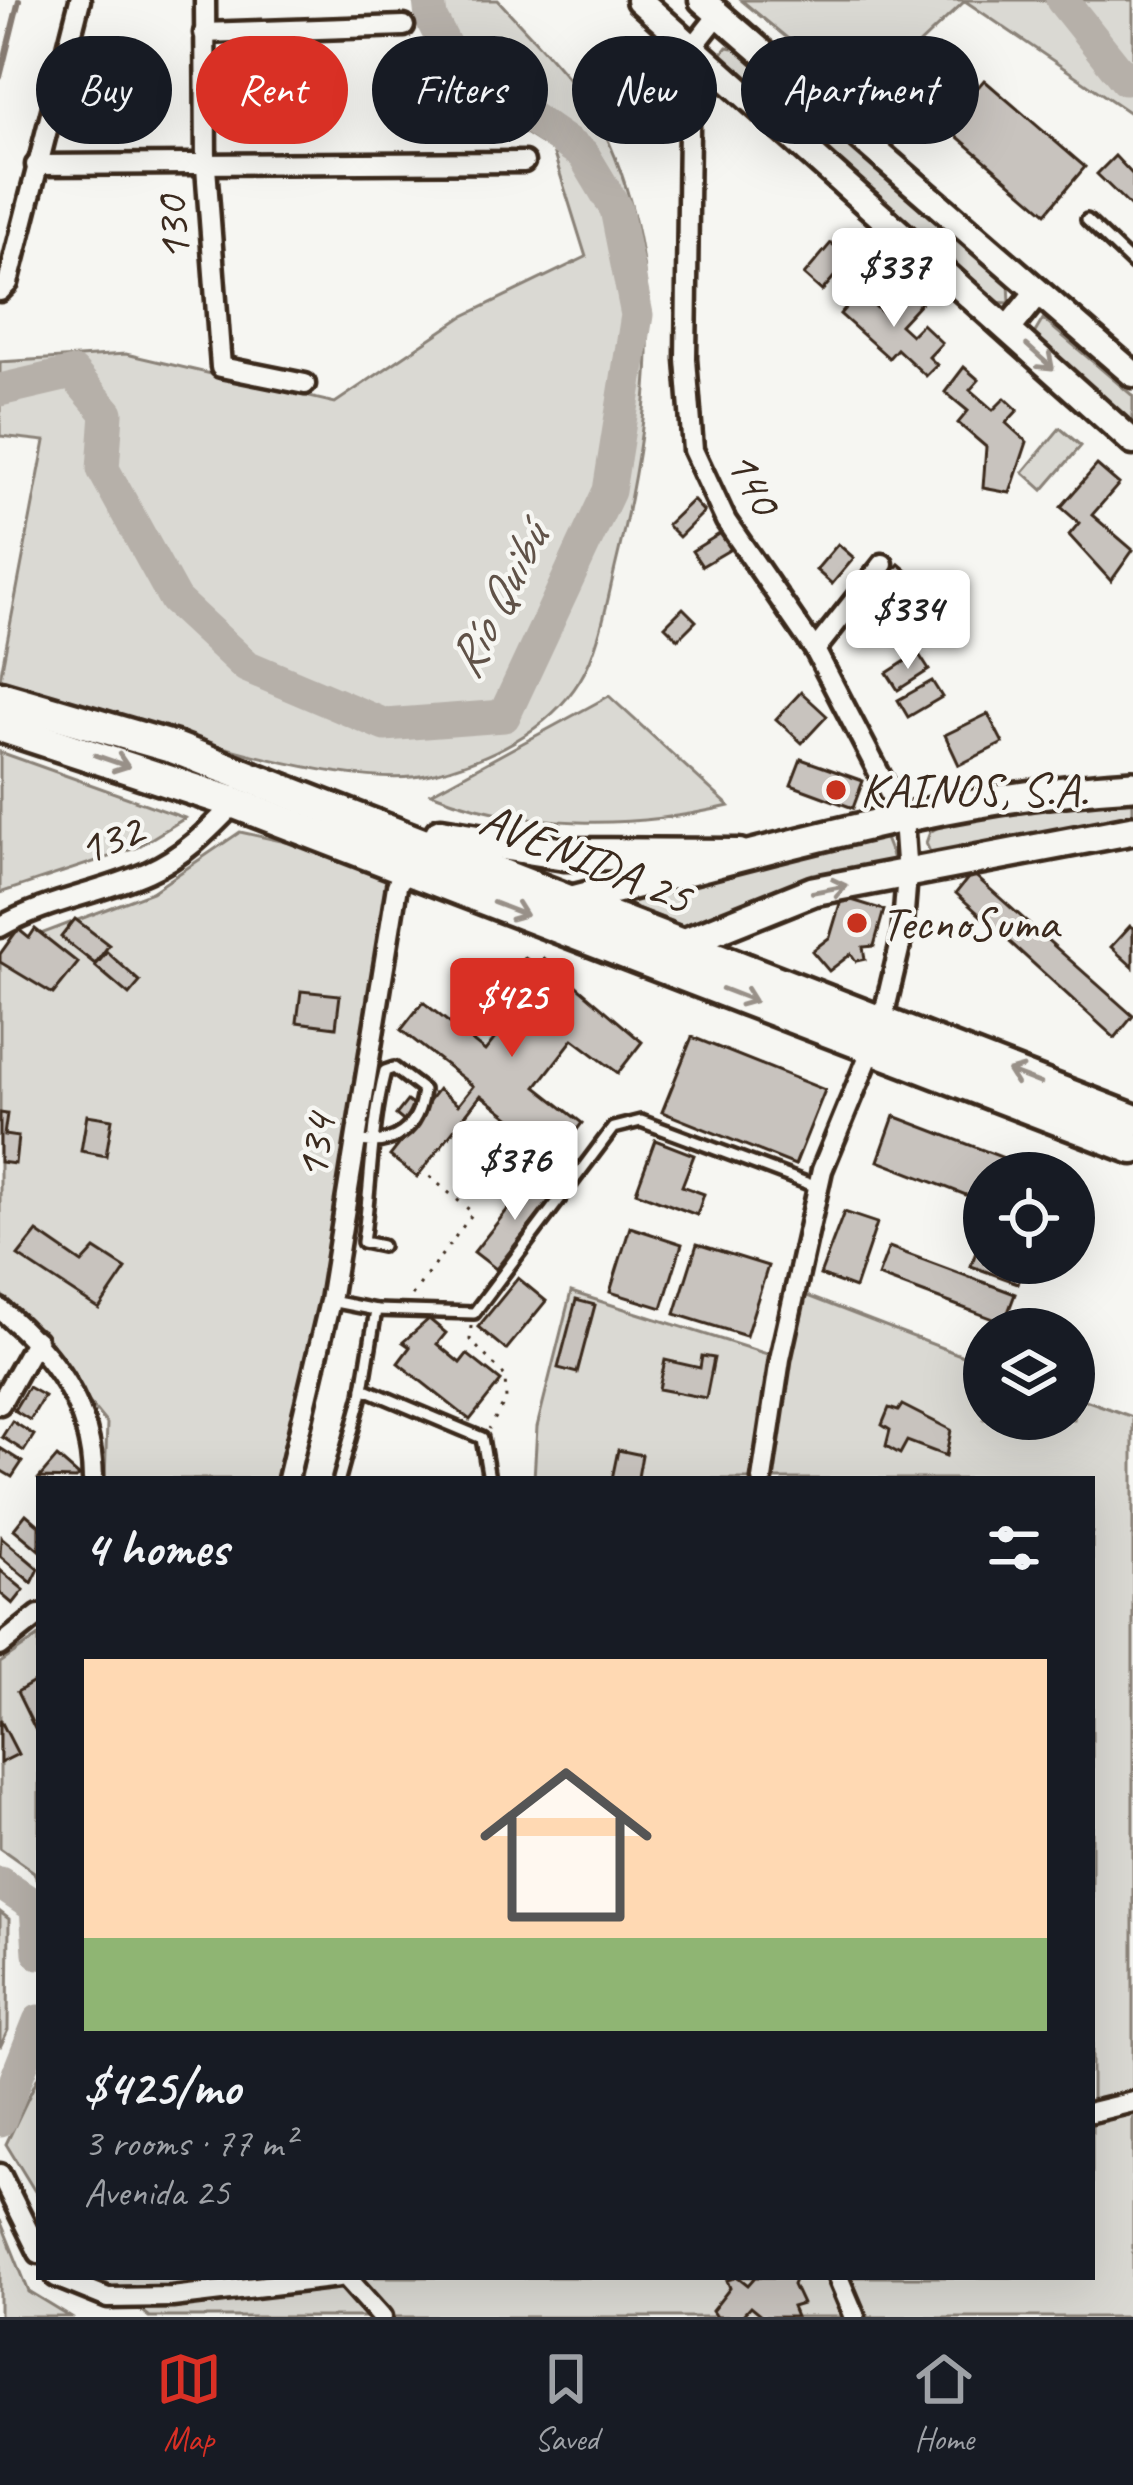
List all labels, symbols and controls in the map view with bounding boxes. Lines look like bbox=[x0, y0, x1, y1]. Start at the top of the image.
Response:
chip: Buy bbox=[36, 36, 172, 144]
chip: Rent bbox=[196, 36, 348, 144]
chip: Filters bbox=[372, 36, 548, 144]
chip: New bbox=[572, 36, 717, 144]
chip: Apartment bbox=[741, 36, 979, 144]
street label: 130 bbox=[140, 191, 204, 263]
pin: $337 bbox=[823, 228, 965, 330]
text: $337 bbox=[859, 242, 929, 291]
one-way arrow bbox=[1024, 343, 1054, 371]
street label: 140 bbox=[712, 439, 797, 528]
water label: Río Quibú bbox=[432, 504, 567, 688]
pin: $334 bbox=[837, 570, 979, 672]
text: $334 bbox=[873, 584, 943, 633]
one-way arrow bbox=[92, 752, 129, 773]
place label: KAINOS, S.A. bbox=[860, 760, 1089, 820]
marker: KAINOS, S.A. bbox=[823, 777, 849, 803]
street label: AVENIDA 25 bbox=[472, 788, 703, 928]
street label: 132 bbox=[69, 798, 154, 879]
one-way arrow bbox=[809, 877, 848, 899]
place label: TecnoSuma bbox=[881, 893, 1062, 953]
one-way arrow bbox=[491, 899, 528, 921]
marker: TecnoSuma bbox=[844, 910, 870, 936]
pin: $425 bbox=[441, 958, 583, 1060]
text: $425 bbox=[477, 972, 547, 1021]
one-way arrow bbox=[719, 986, 756, 1007]
one-way arrow bbox=[1006, 1065, 1043, 1087]
street label: 134 bbox=[280, 1106, 350, 1184]
pin: $376 bbox=[444, 1121, 586, 1223]
text: $376 bbox=[480, 1135, 550, 1184]
map controls bbox=[963, 1152, 1095, 1440]
button: locate bbox=[963, 1152, 1095, 1284]
button: layers bbox=[963, 1308, 1095, 1440]
icon: filters bbox=[981, 1515, 1047, 1581]
text: 4 homes bbox=[84, 1516, 228, 1580]
icon: home bbox=[458, 1737, 674, 1953]
text: $425/mo bbox=[84, 2055, 240, 2119]
text: 3 rooms · 77 m² bbox=[84, 2119, 295, 2168]
text: Avenida 25 bbox=[84, 2168, 230, 2217]
tab: Map bbox=[156, 2346, 222, 2460]
tab: Saved bbox=[533, 2346, 599, 2460]
tab: Home bbox=[911, 2346, 977, 2460]

